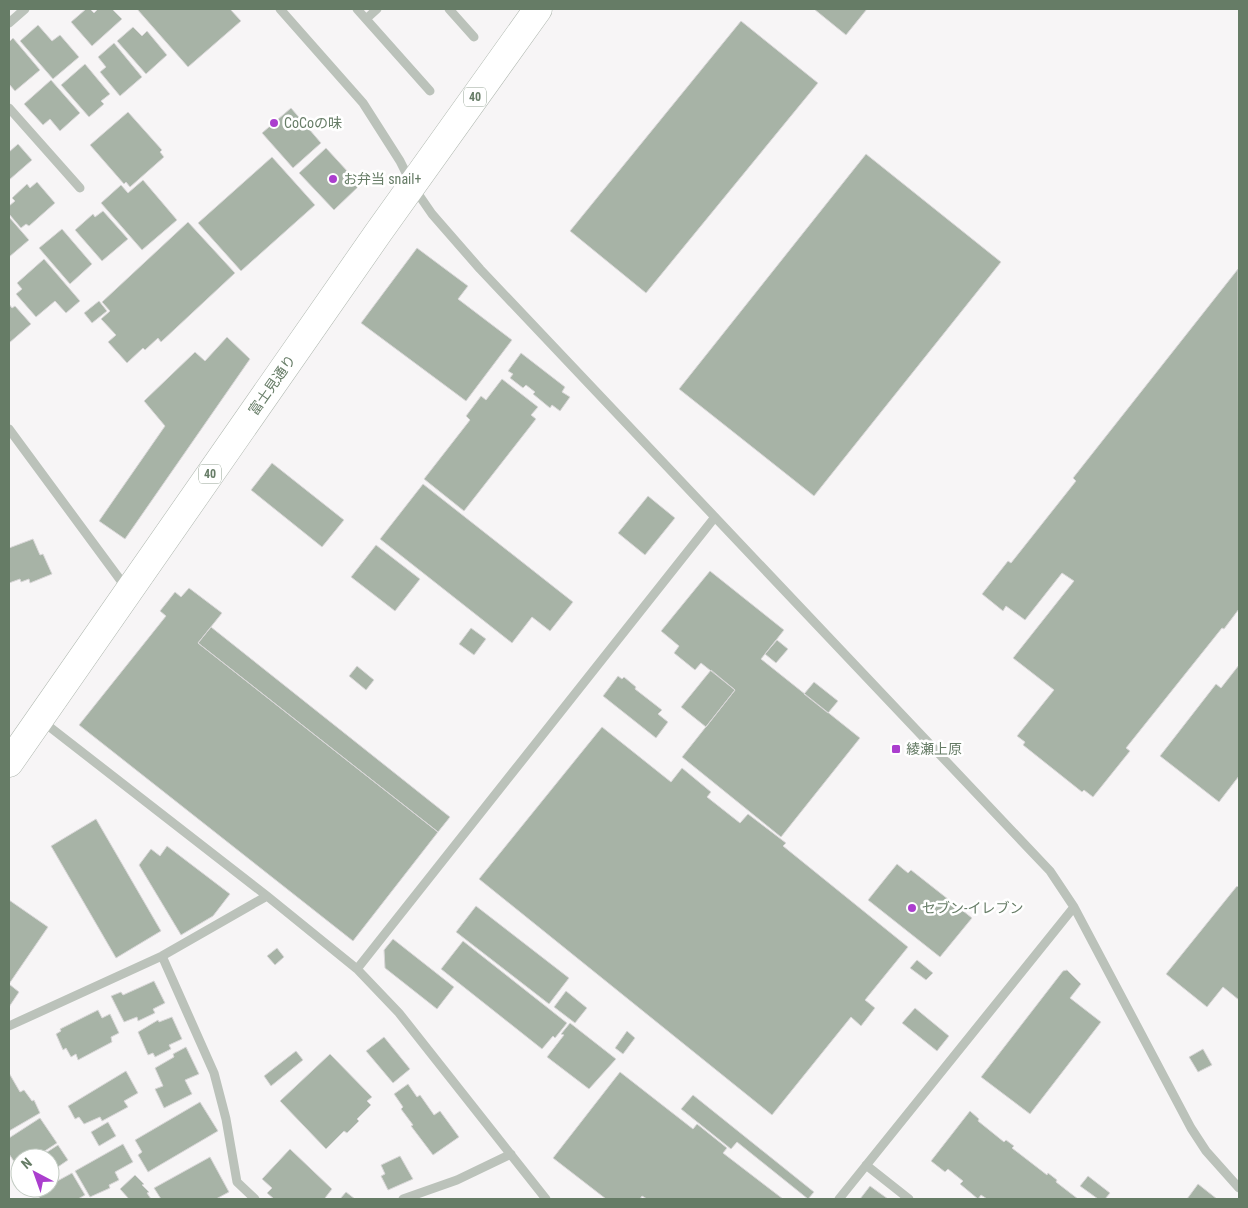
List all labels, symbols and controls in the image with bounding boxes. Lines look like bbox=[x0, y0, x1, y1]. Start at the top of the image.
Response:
road number: 40 bbox=[464, 88, 486, 106]
place label: CoCoの味 bbox=[284, 115, 342, 131]
marker: CoCoの味 bbox=[268, 117, 280, 129]
place label: お弁当 snail+ bbox=[343, 171, 422, 187]
marker: お弁当 snail+ bbox=[327, 173, 339, 185]
street label: 富士見通り bbox=[245, 352, 299, 418]
road number: 40 bbox=[199, 464, 221, 484]
place label: 綾瀬上原 bbox=[906, 741, 962, 757]
marker: 綾瀬上原 bbox=[890, 743, 902, 755]
place label: セブン-イレブン bbox=[922, 900, 1023, 916]
marker: セブン-イレブン bbox=[906, 902, 918, 914]
north arrow bbox=[10, 1148, 60, 1198]
text: N bbox=[18, 1154, 35, 1172]

